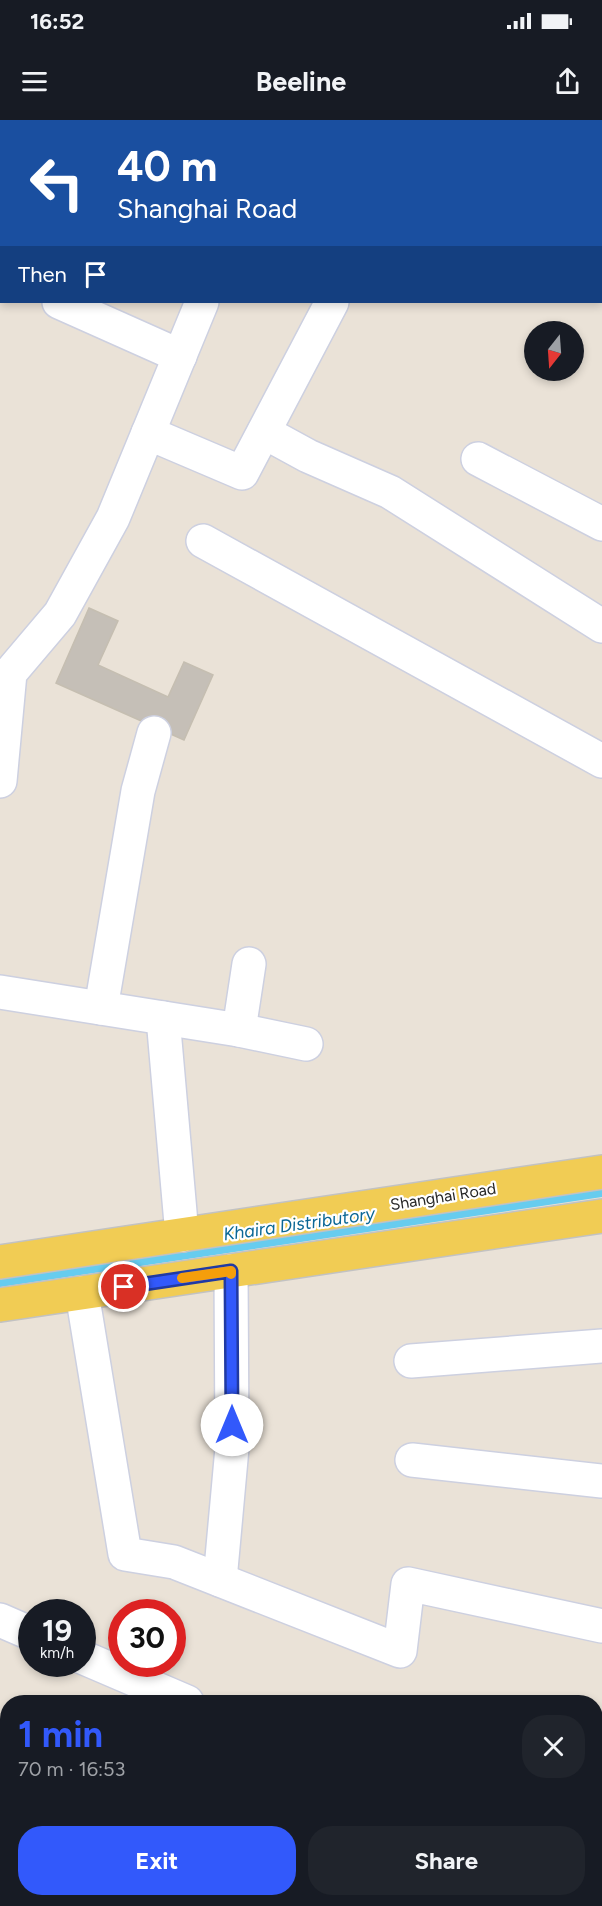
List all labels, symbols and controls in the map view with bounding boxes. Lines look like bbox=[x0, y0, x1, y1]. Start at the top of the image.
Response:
text: 16:52 bbox=[30, 8, 84, 35]
icon: menu bbox=[18, 65, 51, 98]
text: Beeline bbox=[256, 65, 346, 98]
icon: share bbox=[551, 65, 584, 98]
text: 40 m bbox=[117, 141, 217, 192]
icon: left bbox=[18, 144, 96, 222]
text: Shanghai Road bbox=[117, 192, 297, 225]
icon: arrive bbox=[79, 258, 112, 291]
text: Then bbox=[18, 261, 67, 288]
north arrow bbox=[524, 321, 584, 381]
map controls bbox=[524, 321, 584, 381]
street label: Shanghai Road bbox=[389, 1179, 497, 1214]
water label: Khaira Distributory bbox=[222, 1202, 378, 1246]
pin bbox=[98, 1261, 149, 1312]
icon: arrive bbox=[107, 1270, 140, 1303]
position arrow bbox=[200, 1393, 264, 1457]
speed limit sign: 30 bbox=[108, 1599, 186, 1677]
text: 19 bbox=[42, 1612, 72, 1649]
text: km/h bbox=[40, 1644, 74, 1662]
text: 1 min bbox=[18, 1713, 103, 1756]
button: close bbox=[522, 1715, 585, 1778]
text: 70 m · 16:53 bbox=[18, 1757, 126, 1781]
button: Exit bbox=[18, 1826, 296, 1895]
button: Share bbox=[308, 1826, 585, 1895]

